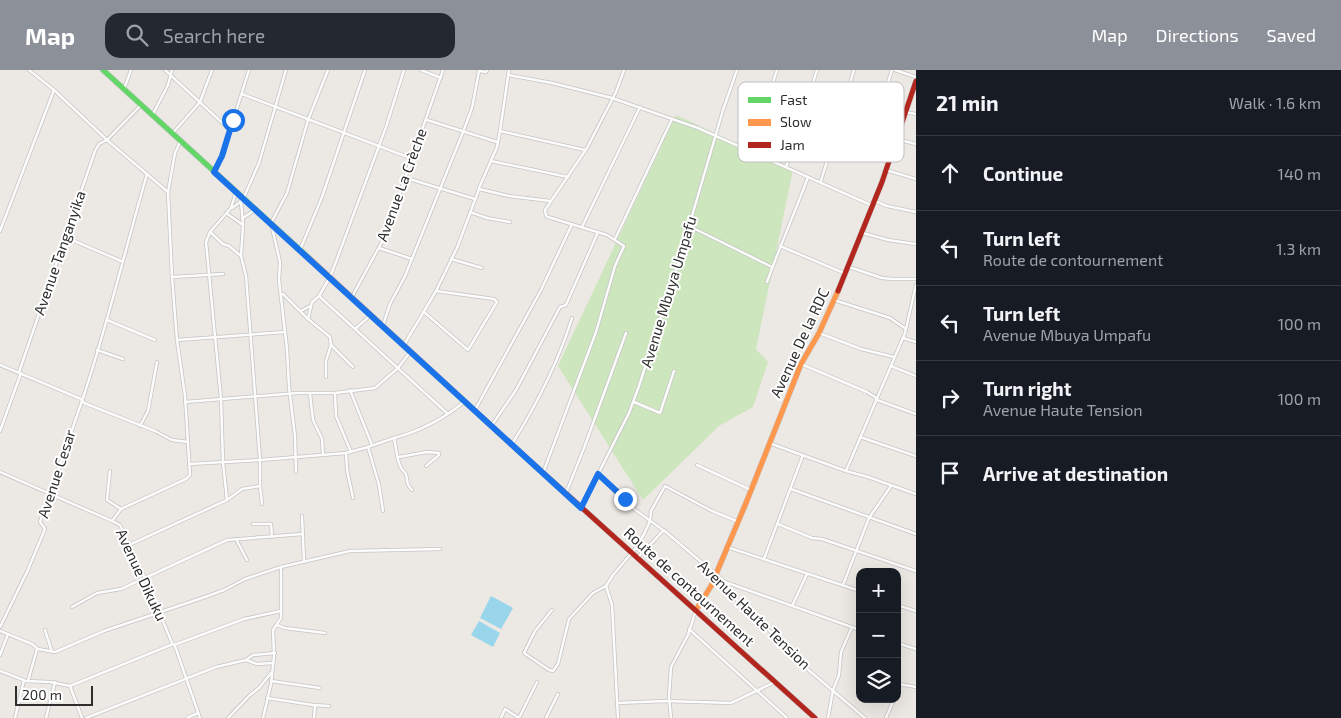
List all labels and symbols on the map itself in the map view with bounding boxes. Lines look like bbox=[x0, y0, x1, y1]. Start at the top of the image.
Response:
legend bbox=[738, 82, 904, 162]
text: Fast bbox=[780, 91, 807, 108]
route start bbox=[222, 109, 245, 132]
text: Slow bbox=[780, 113, 812, 130]
street label: Avenue La Crèche bbox=[372, 125, 430, 244]
text: Jam bbox=[780, 136, 805, 153]
street label: Avenue Tanganyika bbox=[29, 188, 89, 317]
street label: Avenue Mbuya Umpafu bbox=[636, 214, 700, 370]
street label: Avenue De la RDC bbox=[766, 285, 833, 400]
street label: Avenue Cesar bbox=[33, 427, 79, 520]
route end bbox=[614, 488, 637, 511]
street label: Route de contournement bbox=[621, 523, 759, 650]
street label: Avenue Dikuku bbox=[113, 526, 171, 624]
street label: Avenue Haute Tension bbox=[695, 556, 815, 673]
scale bar bbox=[15, 683, 92, 706]

